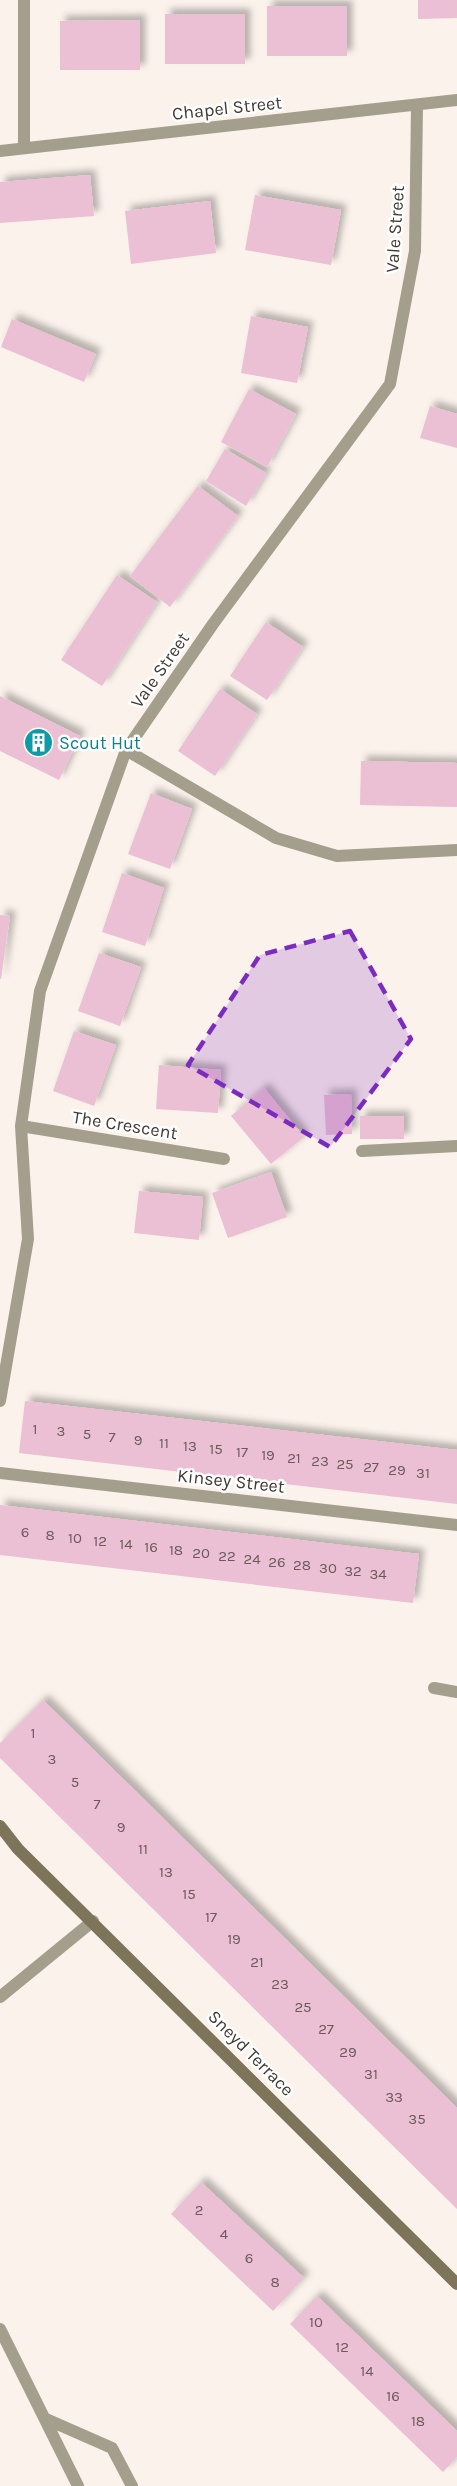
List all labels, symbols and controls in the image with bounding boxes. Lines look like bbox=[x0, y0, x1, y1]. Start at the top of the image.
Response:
street label: Chapel Street bbox=[171, 91, 283, 125]
street label: Vale Street bbox=[381, 184, 409, 273]
street label: Vale Street bbox=[126, 628, 194, 712]
building icon: Scout Hut bbox=[22, 727, 54, 759]
place label: Scout Hut bbox=[59, 732, 141, 754]
street label: The Crescent bbox=[71, 1106, 179, 1144]
house number: 1 bbox=[33, 1420, 37, 1438]
house number: 3 bbox=[57, 1422, 65, 1440]
house number: 5 bbox=[83, 1425, 91, 1443]
house number: 7 bbox=[108, 1428, 116, 1446]
house number: 9 bbox=[134, 1431, 142, 1449]
house number: 11 bbox=[159, 1434, 169, 1452]
house number: 13 bbox=[183, 1437, 197, 1455]
house number: 15 bbox=[209, 1440, 223, 1458]
house number: 17 bbox=[236, 1443, 248, 1461]
house number: 19 bbox=[261, 1446, 275, 1464]
house number: 21 bbox=[287, 1449, 301, 1467]
house number: 23 bbox=[311, 1452, 329, 1470]
house number: 25 bbox=[336, 1455, 354, 1473]
house number: 27 bbox=[363, 1458, 379, 1476]
house number: 29 bbox=[388, 1461, 406, 1479]
street label: Kinsey Street bbox=[176, 1464, 286, 1498]
house number: 31 bbox=[416, 1464, 430, 1482]
house number: 6 bbox=[21, 1523, 29, 1541]
house number: 8 bbox=[45, 1526, 55, 1544]
house number: 10 bbox=[68, 1529, 82, 1547]
house number: 12 bbox=[93, 1532, 107, 1550]
house number: 14 bbox=[119, 1535, 133, 1553]
house number: 16 bbox=[144, 1538, 158, 1556]
house number: 18 bbox=[169, 1541, 183, 1559]
house number: 20 bbox=[192, 1544, 210, 1562]
house number: 22 bbox=[218, 1547, 236, 1565]
house number: 24 bbox=[243, 1550, 261, 1568]
house number: 26 bbox=[268, 1553, 286, 1571]
house number: 28 bbox=[293, 1556, 311, 1574]
house number: 30 bbox=[319, 1559, 337, 1577]
house number: 32 bbox=[344, 1562, 362, 1580]
house number: 34 bbox=[369, 1565, 387, 1583]
house number: 1 bbox=[31, 1724, 35, 1742]
house number: 3 bbox=[48, 1750, 56, 1768]
house number: 5 bbox=[71, 1773, 79, 1791]
house number: 7 bbox=[93, 1795, 101, 1813]
house number: 9 bbox=[117, 1818, 125, 1836]
house number: 11 bbox=[138, 1840, 148, 1858]
house number: 13 bbox=[159, 1863, 173, 1881]
house number: 15 bbox=[182, 1885, 196, 1903]
house number: 17 bbox=[205, 1908, 217, 1926]
house number: 19 bbox=[227, 1930, 241, 1948]
house number: 21 bbox=[250, 1953, 264, 1971]
house number: 23 bbox=[271, 1975, 289, 1993]
house number: 25 bbox=[294, 1998, 312, 2016]
street label: Sneyd Terrace bbox=[203, 2005, 299, 2101]
house number: 27 bbox=[318, 2020, 334, 2038]
house number: 29 bbox=[339, 2043, 357, 2061]
house number: 31 bbox=[364, 2065, 378, 2083]
house number: 33 bbox=[385, 2088, 403, 2106]
house number: 35 bbox=[408, 2110, 426, 2128]
house number: 2 bbox=[195, 2201, 203, 2219]
house number: 4 bbox=[220, 2225, 229, 2243]
house number: 6 bbox=[245, 2249, 253, 2267]
house number: 8 bbox=[270, 2273, 280, 2291]
house number: 10 bbox=[309, 2313, 323, 2331]
house number: 12 bbox=[335, 2338, 349, 2356]
house number: 14 bbox=[360, 2362, 374, 2380]
house number: 16 bbox=[386, 2387, 400, 2405]
house number: 18 bbox=[411, 2412, 425, 2430]

